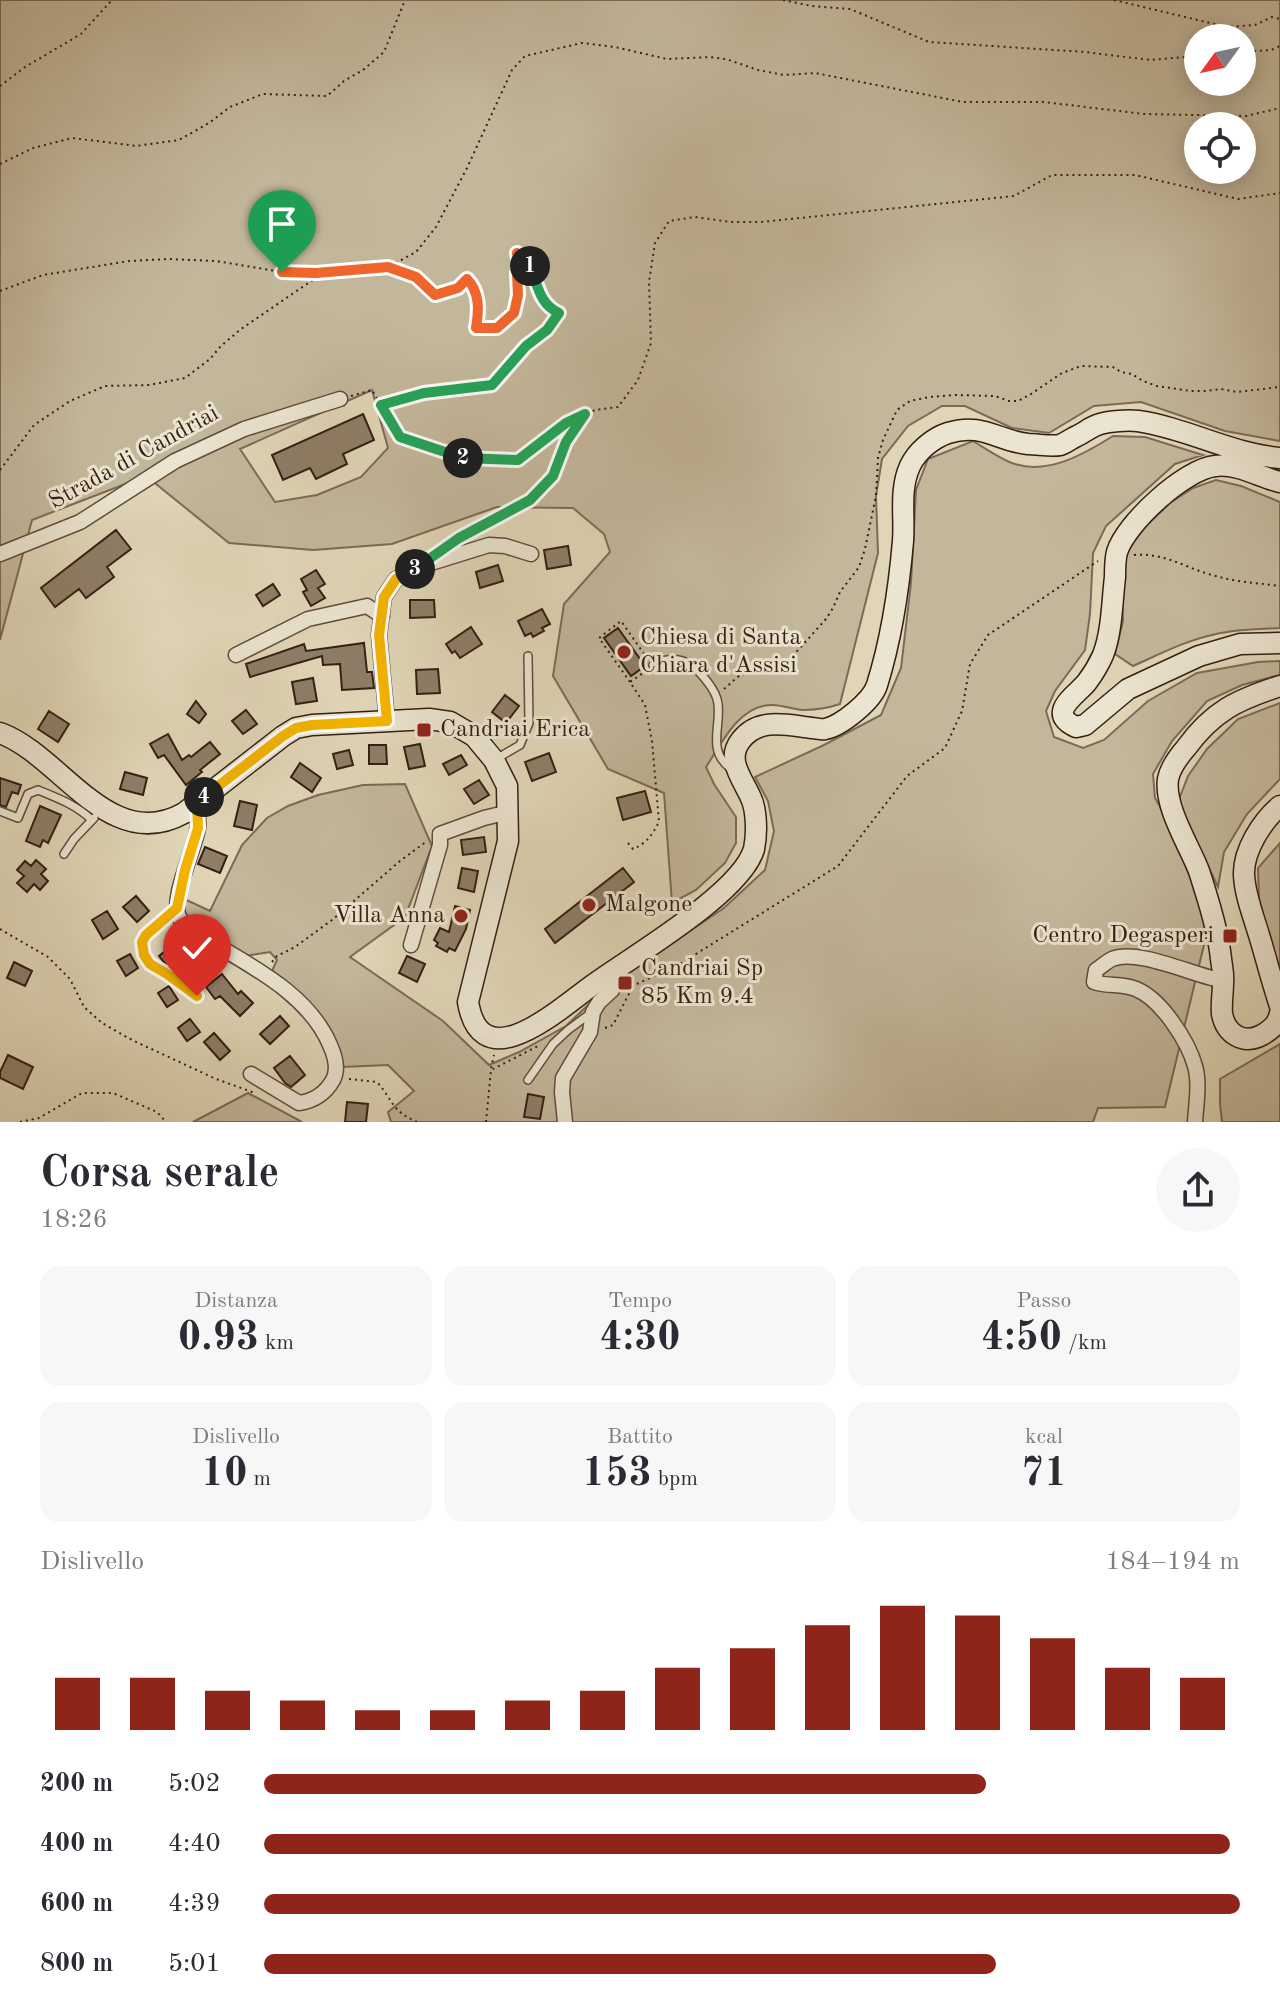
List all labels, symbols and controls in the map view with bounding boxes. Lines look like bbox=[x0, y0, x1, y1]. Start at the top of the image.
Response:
north arrow bbox=[1184, 24, 1256, 96]
map controls bbox=[1184, 24, 1256, 184]
button: locate bbox=[1184, 112, 1256, 184]
pin bbox=[248, 190, 316, 272]
icon: arrive bbox=[260, 202, 304, 246]
pin: 1 bbox=[510, 246, 550, 286]
text: 1 bbox=[524, 255, 536, 277]
street label: Strada di Candriai bbox=[45, 401, 223, 515]
pin: 2 bbox=[443, 438, 483, 478]
text: 2 bbox=[457, 447, 469, 469]
pin: 3 bbox=[395, 549, 435, 589]
text: 3 bbox=[409, 558, 421, 580]
place label: Chiesa di Santa Chiara d'Assisi bbox=[640, 626, 801, 678]
marker: Chiesa di Santa Chiara d'Assisi bbox=[615, 643, 633, 661]
place label: Candriai Erica bbox=[440, 718, 590, 742]
marker: Candriai Erica bbox=[415, 721, 433, 739]
pin: 4 bbox=[184, 777, 224, 817]
text: 4 bbox=[198, 786, 210, 808]
place label: Malgone bbox=[605, 893, 692, 917]
marker: Malgone bbox=[580, 896, 598, 914]
place label: Villa Anna bbox=[333, 904, 445, 928]
marker: Villa Anna bbox=[452, 907, 470, 925]
pin bbox=[163, 914, 231, 996]
place label: Centro Degasperi bbox=[1032, 924, 1214, 948]
icon: check bbox=[175, 926, 219, 970]
marker: Centro Degasperi bbox=[1221, 927, 1239, 945]
place label: Candriai Sp 85 Km 9.4 bbox=[641, 957, 763, 1009]
marker: Candriai Sp 85 Km 9.4 bbox=[616, 974, 634, 992]
button: share bbox=[1156, 1148, 1240, 1232]
text: Corsa serale bbox=[40, 1152, 279, 1196]
text: 18:26 bbox=[40, 1207, 108, 1233]
text: Distanza bbox=[194, 1290, 278, 1312]
text: Tempo bbox=[608, 1290, 672, 1312]
text: Passo bbox=[1017, 1290, 1071, 1312]
text: 0.93 bbox=[178, 1319, 259, 1359]
text: 4:30 bbox=[600, 1319, 680, 1359]
text: 4:50 bbox=[981, 1319, 1062, 1359]
text: km bbox=[259, 1332, 294, 1354]
text: /km bbox=[1062, 1332, 1107, 1354]
text: Dislivello bbox=[192, 1426, 280, 1448]
text: Battito bbox=[607, 1426, 673, 1448]
text: kcal bbox=[1025, 1426, 1063, 1448]
text: 10 bbox=[201, 1455, 247, 1495]
text: 153 bbox=[582, 1455, 652, 1495]
text: 71 bbox=[1021, 1455, 1067, 1495]
text: m bbox=[247, 1468, 271, 1490]
text: bpm bbox=[652, 1468, 698, 1490]
text: Dislivello bbox=[40, 1549, 144, 1575]
text: 184–194 m bbox=[1105, 1549, 1240, 1575]
text: 200 m bbox=[40, 1771, 113, 1797]
text: 5:02 bbox=[168, 1771, 221, 1797]
text: 400 m bbox=[40, 1831, 113, 1857]
text: 4:40 bbox=[168, 1831, 221, 1857]
text: 600 m bbox=[40, 1891, 113, 1917]
text: 4:39 bbox=[168, 1891, 221, 1917]
text: 800 m bbox=[40, 1951, 113, 1977]
text: 5:01 bbox=[168, 1951, 221, 1977]

